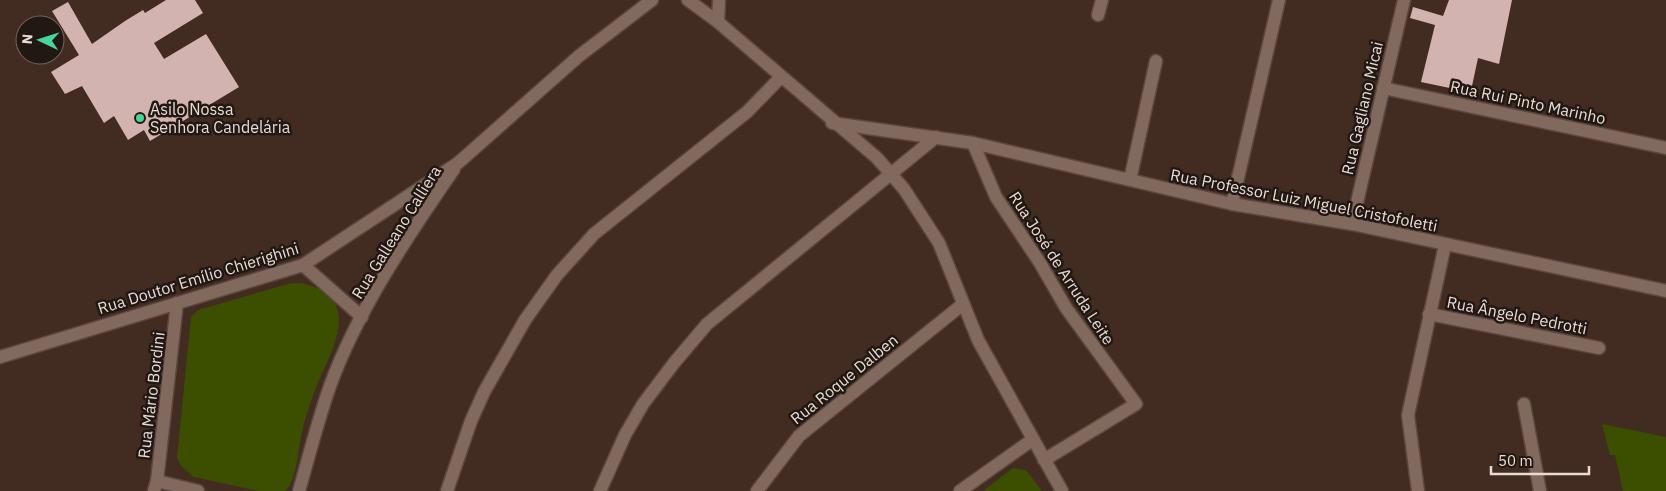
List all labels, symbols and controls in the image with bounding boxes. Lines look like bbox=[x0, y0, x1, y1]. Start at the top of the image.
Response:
north arrow bbox=[15, 15, 65, 65]
text: N bbox=[18, 33, 36, 45]
street label: Rua Gagliano Micai bbox=[1337, 39, 1387, 177]
street label: Rua Rui Pinto Marinho bbox=[1448, 76, 1608, 128]
place label: Asilo Nossa Senhora Candelária bbox=[150, 99, 291, 137]
marker: Asilo Nossa Senhora Candelária bbox=[134, 112, 146, 124]
street label: Rua Galleano Calliera bbox=[347, 161, 445, 302]
street label: Rua Professor Luiz Miguel Cristofoletti bbox=[1169, 164, 1439, 236]
street label: Rua José de Arruda Leite bbox=[1005, 188, 1119, 349]
street label: Rua Doutor Emílio Chierighini bbox=[95, 238, 301, 318]
street label: Rua Ângelo Pedrotti bbox=[1445, 292, 1589, 338]
street label: Rua Roque Dalben bbox=[786, 330, 902, 428]
street label: Rua Mário Bordini bbox=[133, 331, 169, 459]
scale bar bbox=[1491, 444, 1588, 476]
text: 50 m bbox=[1498, 451, 1533, 470]

